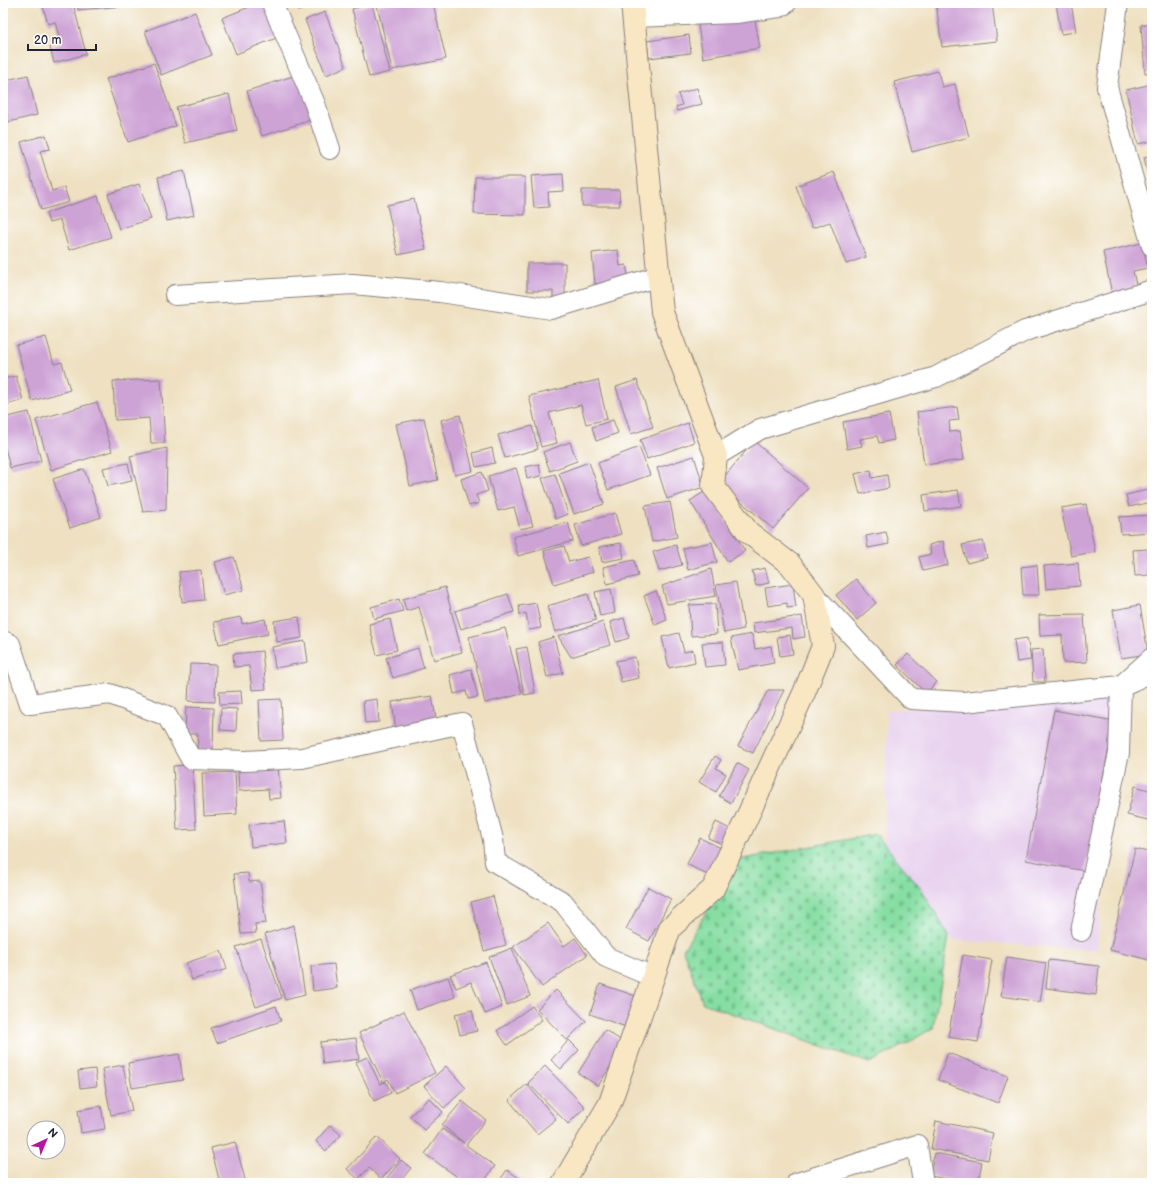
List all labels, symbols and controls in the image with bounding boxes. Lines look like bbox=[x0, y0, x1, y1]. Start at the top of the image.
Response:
scale bar bbox=[28, 26, 96, 52]
text: 20 m bbox=[34, 33, 61, 48]
north arrow bbox=[26, 1120, 66, 1160]
text: N bbox=[45, 1126, 60, 1141]

